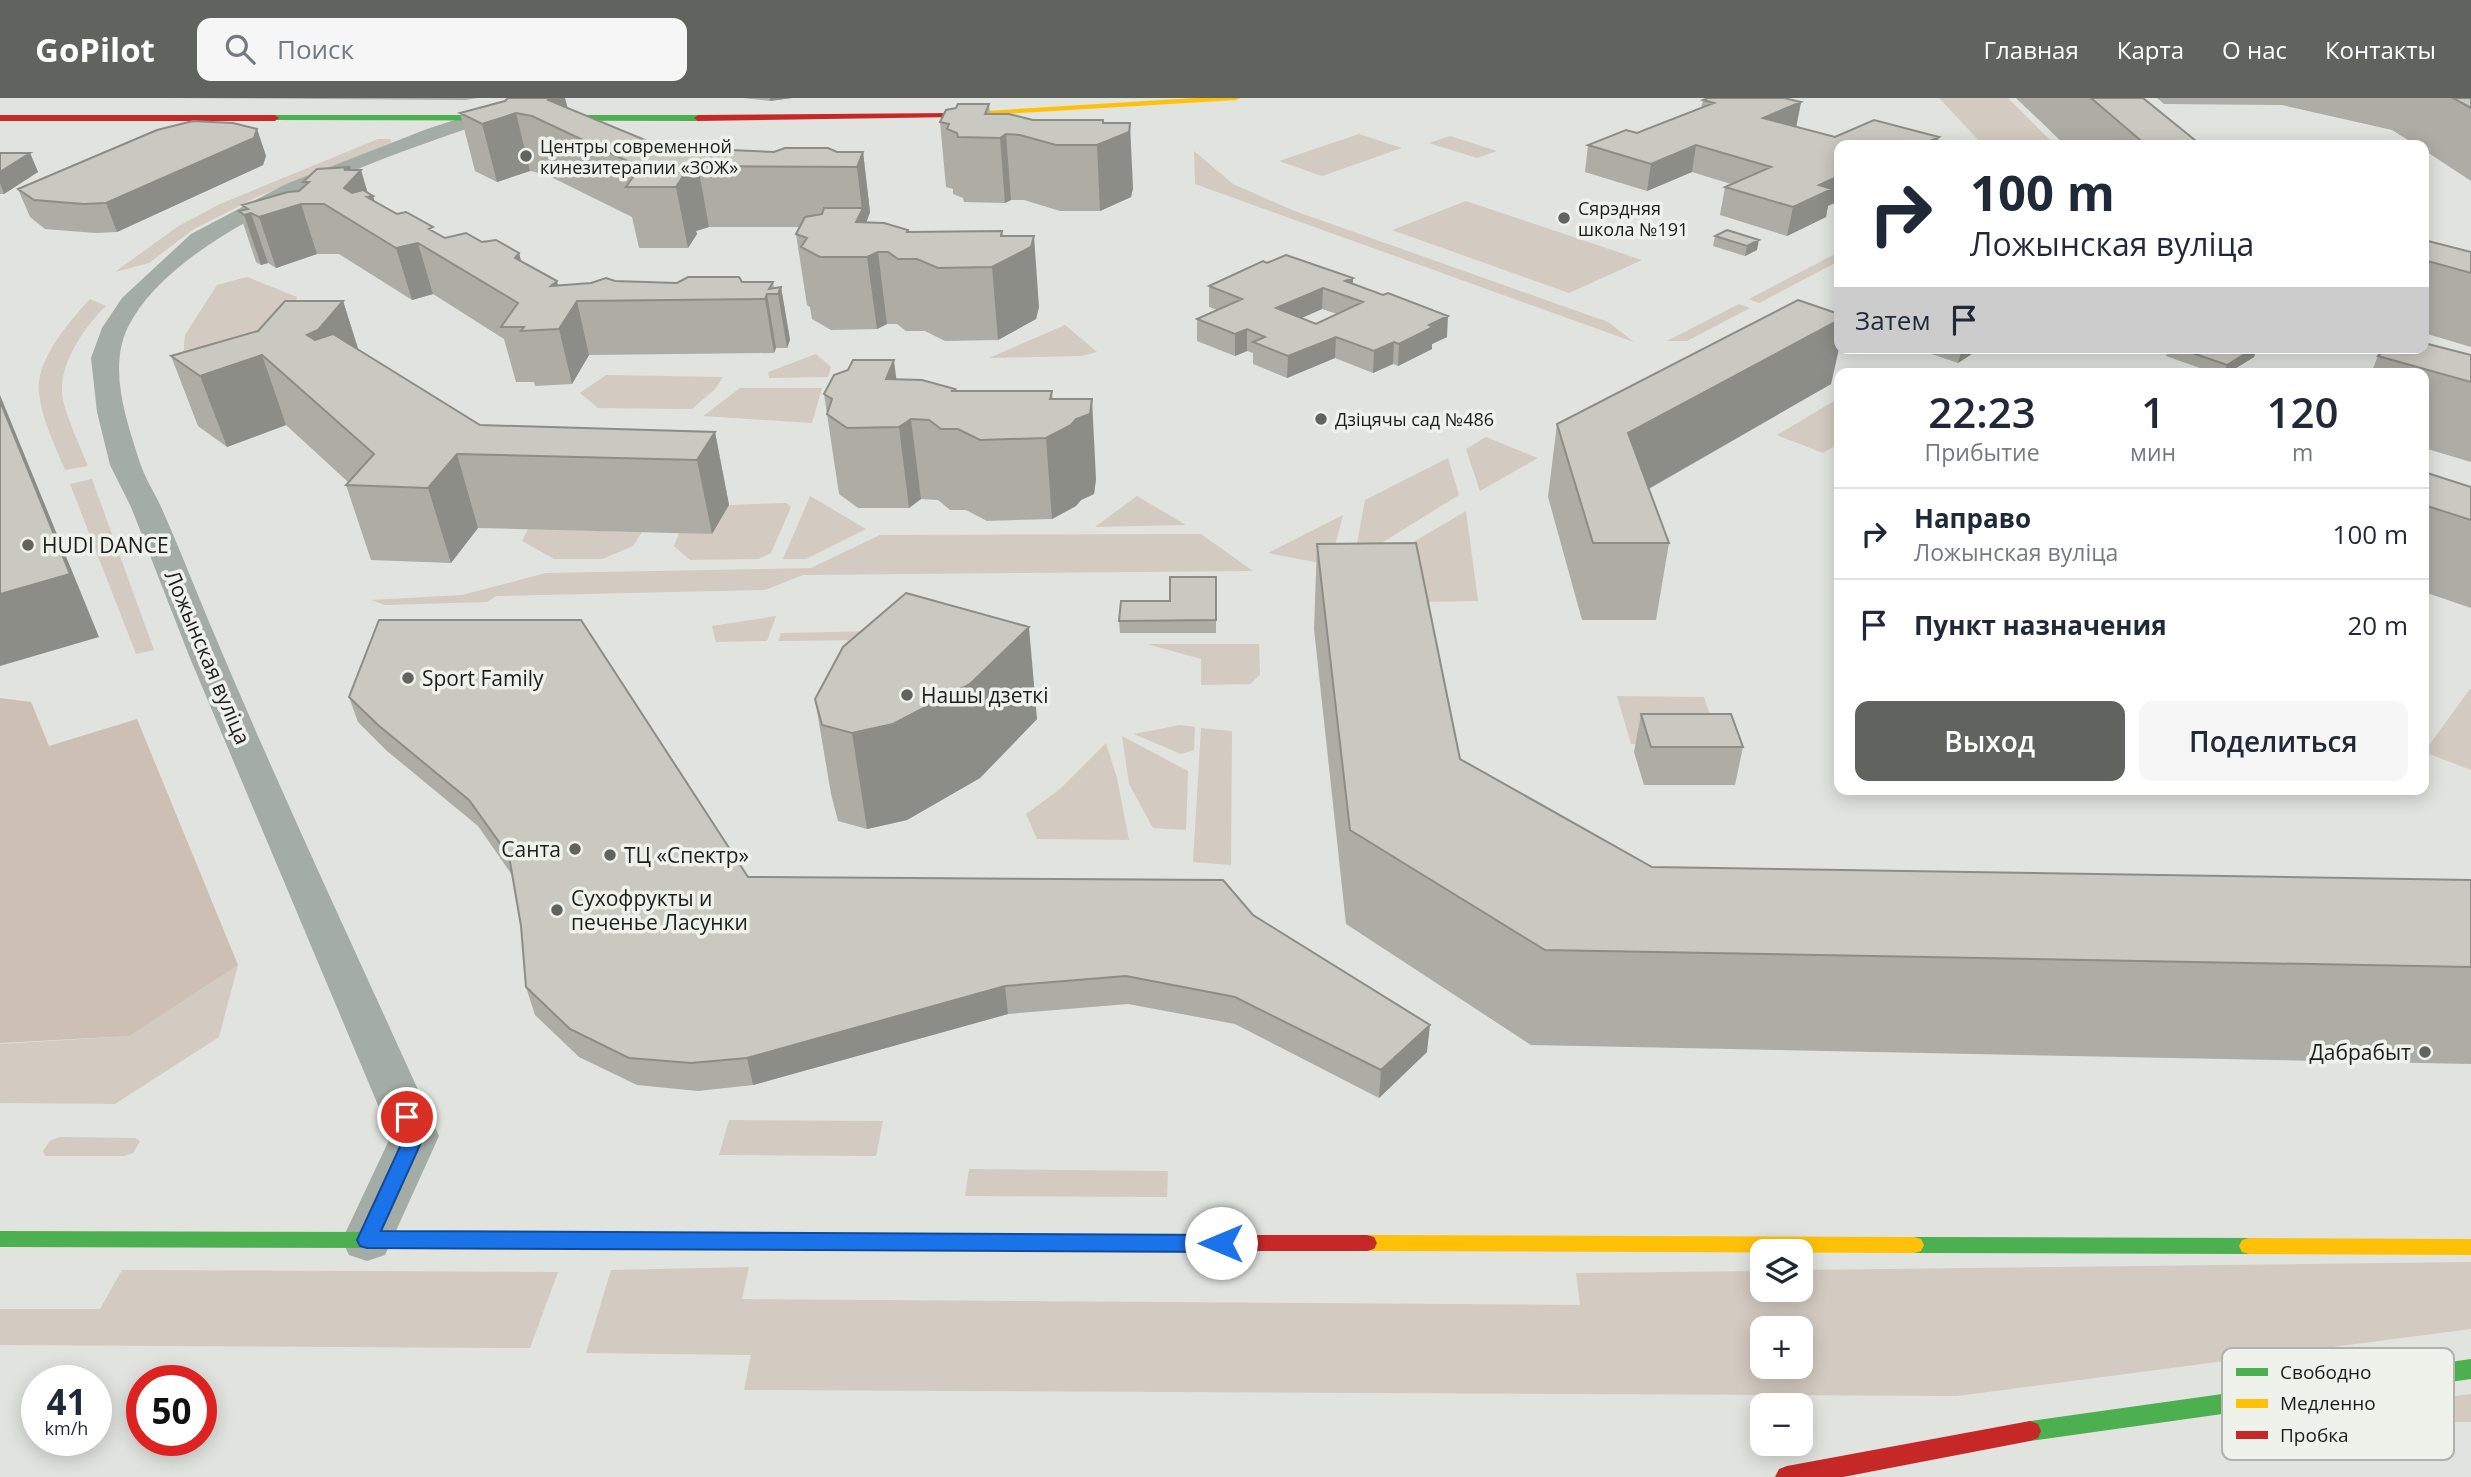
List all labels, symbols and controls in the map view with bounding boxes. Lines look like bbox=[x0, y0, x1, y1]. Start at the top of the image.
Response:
search box bbox=[197, 18, 687, 81]
text: GoPilot bbox=[35, 27, 155, 72]
icon: search bbox=[221, 30, 259, 68]
text: Поиск bbox=[277, 31, 354, 67]
text: Главная bbox=[1984, 33, 2079, 66]
text: Карта bbox=[2117, 33, 2184, 66]
text: О нас bbox=[2222, 33, 2287, 66]
text: Контакты bbox=[2325, 33, 2436, 66]
place label: Центры современной кинезитерапии «ЗОЖ» bbox=[540, 134, 738, 179]
marker: Центры современной кинезитерапии «ЗОЖ» bbox=[518, 148, 534, 164]
text: 100 m bbox=[1970, 159, 2115, 225]
icon: right bbox=[1855, 168, 1946, 259]
place label: Сярэдняя школа №191 bbox=[1578, 196, 1688, 241]
marker: Сярэдняя школа №191 bbox=[1556, 210, 1572, 226]
text: Ложынская вуліца bbox=[1970, 222, 2254, 265]
icon: arrive bbox=[1945, 301, 1983, 339]
text: Затем bbox=[1855, 302, 1931, 338]
text: 22:23 bbox=[1928, 383, 2036, 440]
text: 1 bbox=[2141, 383, 2165, 440]
text: 120 bbox=[2267, 383, 2339, 440]
place label: Дзіцячы сад №486 bbox=[1335, 407, 1494, 431]
marker: Дзіцячы сад №486 bbox=[1313, 411, 1329, 427]
text: Прибытие bbox=[1924, 436, 2040, 468]
text: мин bbox=[2130, 436, 2176, 468]
text: m bbox=[2292, 436, 2313, 468]
text: Направо bbox=[1914, 500, 2031, 536]
icon: right bbox=[1855, 515, 1893, 553]
text: 100 m bbox=[2333, 516, 2408, 552]
place label: HUDI DANCE bbox=[42, 531, 169, 559]
text: Ложынская вуліца bbox=[1914, 536, 2118, 568]
marker: HUDI DANCE bbox=[20, 537, 36, 553]
street label: Ложынская вуліца bbox=[159, 566, 257, 748]
icon: arrive bbox=[1855, 606, 1893, 644]
text: Пункт назначения bbox=[1914, 607, 2167, 643]
text: 20 m bbox=[2347, 607, 2408, 643]
place label: Sport Family bbox=[422, 664, 544, 692]
marker: Sport Family bbox=[400, 670, 416, 686]
place label: Нашы дзеткі bbox=[921, 681, 1048, 709]
marker: Нашы дзеткі bbox=[899, 687, 915, 703]
button: Выход bbox=[1855, 701, 2125, 781]
button: Поделиться bbox=[2139, 701, 2408, 781]
place label: Санта bbox=[501, 835, 561, 863]
marker: Санта bbox=[567, 841, 583, 857]
place label: ТЦ «Спектр» bbox=[624, 841, 749, 869]
marker: ТЦ «Спектр» bbox=[602, 847, 618, 863]
place label: Сухофрукты и печенье Ласунки bbox=[571, 884, 748, 936]
marker: Сухофрукты и печенье Ласунки bbox=[549, 902, 565, 918]
place label: Дабрабыт bbox=[2309, 1038, 2411, 1066]
marker: Дабрабыт bbox=[2417, 1044, 2433, 1060]
pin bbox=[377, 1087, 437, 1147]
icon: arrive bbox=[388, 1098, 426, 1136]
position arrow bbox=[1184, 1206, 1258, 1280]
map controls bbox=[1750, 1239, 1813, 1456]
button: layers bbox=[1750, 1239, 1813, 1302]
button: + bbox=[1750, 1316, 1813, 1379]
legend bbox=[2222, 1348, 2454, 1460]
text: Свободно bbox=[2280, 1359, 2371, 1385]
speed limit sign: 50 bbox=[126, 1365, 217, 1456]
text: 41 bbox=[46, 1378, 87, 1425]
text: Медленно bbox=[2280, 1390, 2376, 1416]
button: − bbox=[1750, 1393, 1813, 1456]
text: km/h bbox=[45, 1416, 88, 1440]
text: Пробка bbox=[2280, 1422, 2349, 1448]

